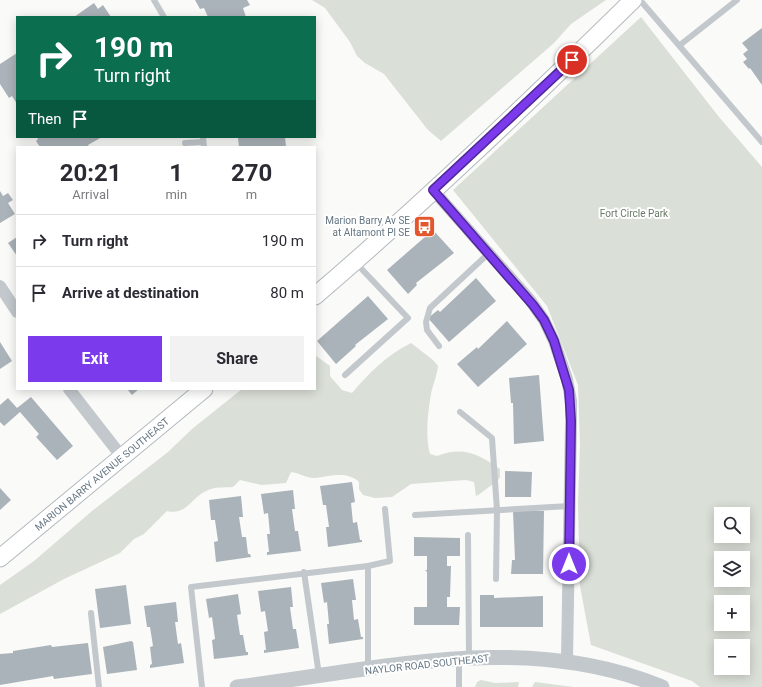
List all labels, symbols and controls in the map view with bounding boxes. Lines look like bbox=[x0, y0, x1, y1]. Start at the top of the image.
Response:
text: 190 m bbox=[94, 31, 173, 64]
icon: right bbox=[28, 32, 80, 84]
pin bbox=[555, 43, 589, 77]
icon: arrive bbox=[561, 49, 583, 71]
text: Turn right bbox=[94, 65, 171, 86]
icon: arrive bbox=[69, 108, 91, 130]
text: Then bbox=[28, 110, 61, 128]
text: 20:21 bbox=[60, 159, 122, 187]
text: 1 bbox=[169, 159, 183, 187]
text: 270 bbox=[231, 159, 272, 187]
text: Arrival bbox=[72, 187, 109, 202]
text: min bbox=[165, 187, 187, 202]
text: m bbox=[246, 187, 257, 202]
park label: Fort Circle Park bbox=[600, 208, 669, 219]
bus stop icon: Marion Barry Av SE at Altamont Pl SE bbox=[412, 213, 438, 239]
place label: Marion Barry Av SE at Altamont Pl SE bbox=[325, 215, 410, 238]
icon: right bbox=[28, 230, 50, 252]
text: Turn right bbox=[62, 232, 128, 250]
text: 190 m bbox=[262, 232, 304, 250]
icon: arrive bbox=[28, 282, 50, 304]
text: Arrive at destination bbox=[62, 284, 199, 302]
text: 80 m bbox=[270, 284, 304, 302]
button: Exit bbox=[28, 336, 162, 382]
button: Share bbox=[170, 336, 304, 382]
street label: MARION BARRY AVENUE SOUTHEAST bbox=[33, 415, 171, 533]
map controls bbox=[714, 507, 750, 675]
button: search bbox=[714, 507, 750, 543]
position arrow bbox=[548, 543, 590, 585]
button: layers bbox=[714, 551, 750, 587]
button: + bbox=[714, 595, 750, 631]
button: − bbox=[714, 639, 750, 675]
street label: NAYLOR ROAD SOUTHEAST bbox=[364, 652, 490, 676]

